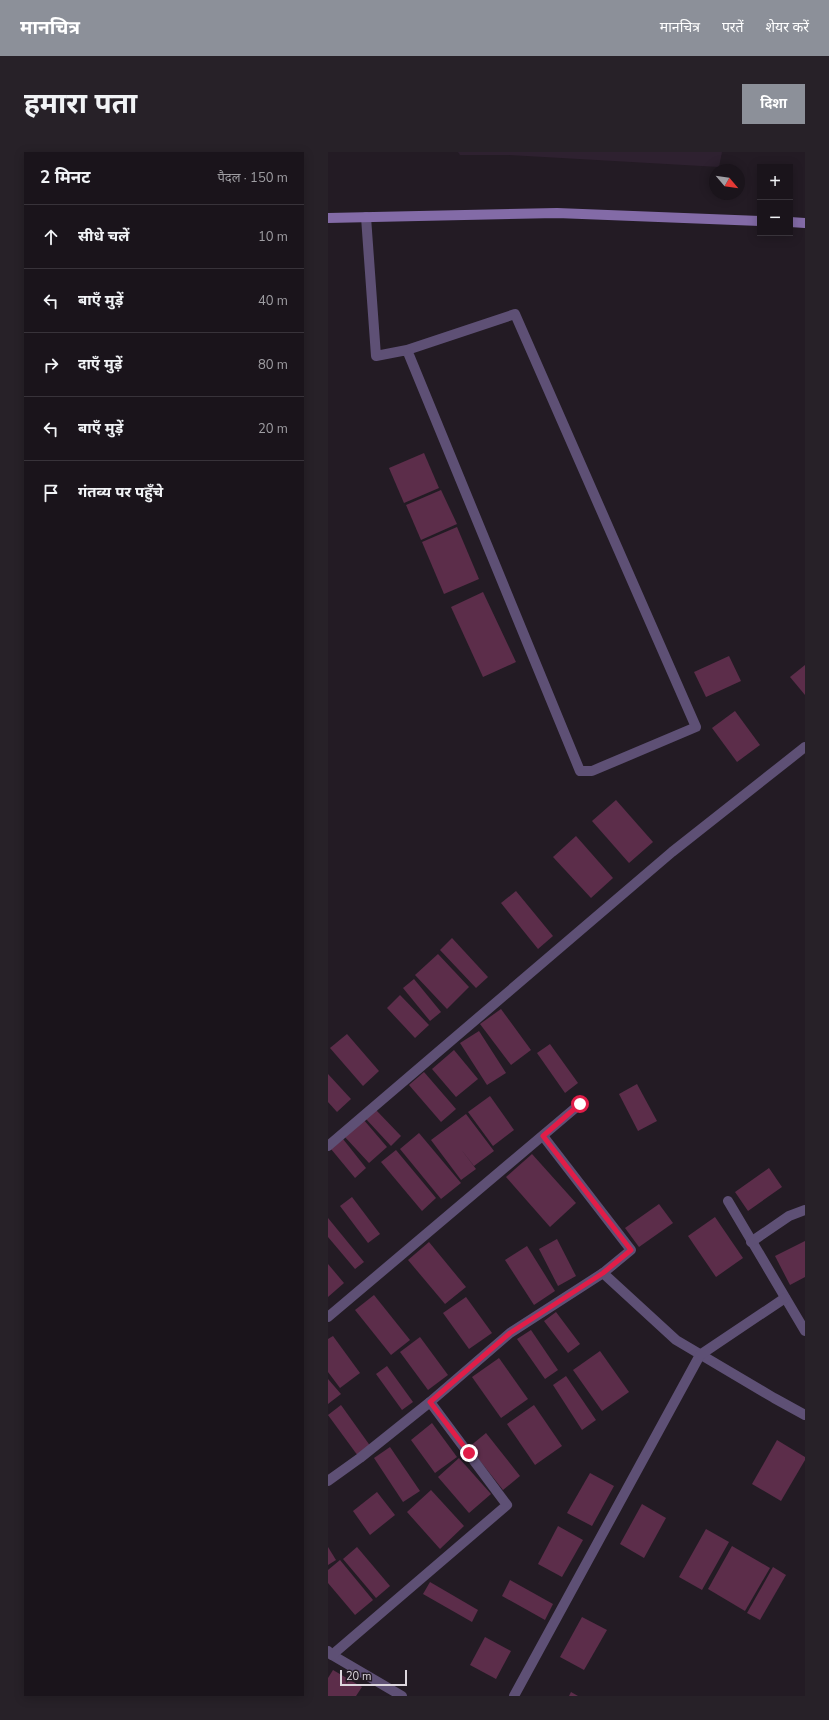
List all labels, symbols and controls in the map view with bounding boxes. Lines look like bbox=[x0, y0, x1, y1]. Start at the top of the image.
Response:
text: मानचित्र bbox=[20, 15, 80, 41]
text: मानचित्र bbox=[660, 18, 700, 37]
text: परतें bbox=[722, 18, 744, 37]
text: शेयर करें bbox=[766, 18, 809, 37]
button: दिशा bbox=[742, 84, 805, 124]
text: हमारा पता bbox=[24, 85, 137, 123]
north arrow bbox=[709, 164, 745, 200]
map controls bbox=[757, 164, 793, 236]
button: + bbox=[757, 164, 793, 200]
text: 2 मिनट bbox=[40, 166, 90, 189]
text: पैदल · 150 m bbox=[217, 169, 288, 187]
button: − bbox=[757, 200, 793, 236]
icon: ahead bbox=[40, 226, 62, 248]
text: सीधे चलें bbox=[78, 226, 129, 246]
text: 10 m bbox=[258, 228, 288, 246]
icon: left bbox=[40, 290, 62, 312]
text: बाएँ मुड़ें bbox=[78, 290, 123, 310]
text: 40 m bbox=[258, 292, 288, 310]
icon: right bbox=[40, 354, 62, 376]
text: दाएँ मुड़ें bbox=[78, 354, 122, 374]
text: 80 m bbox=[258, 356, 288, 374]
icon: left bbox=[40, 418, 62, 440]
text: बाएँ मुड़ें bbox=[78, 418, 123, 438]
text: 20 m bbox=[258, 420, 288, 438]
icon: arrive bbox=[40, 482, 62, 504]
text: गंतव्य पर पहुँचे bbox=[78, 482, 163, 502]
route start bbox=[571, 1095, 589, 1113]
route end bbox=[460, 1444, 478, 1462]
scale bar bbox=[340, 1668, 407, 1687]
text: 20 m bbox=[346, 1669, 371, 1684]

